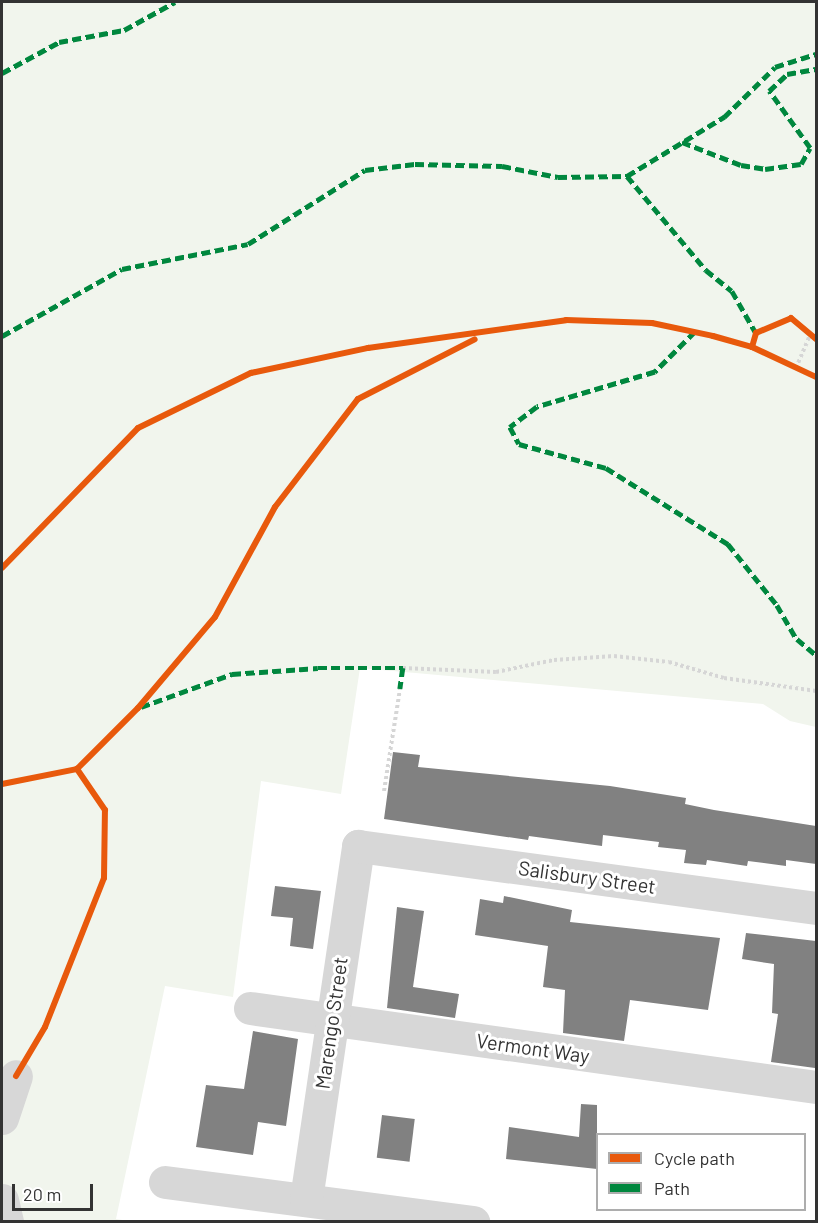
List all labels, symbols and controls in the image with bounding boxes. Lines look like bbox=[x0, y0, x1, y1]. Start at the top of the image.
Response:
street label: Salisbury Street bbox=[517, 855, 657, 899]
street label: Marengo Street bbox=[310, 955, 352, 1091]
street label: Vermont Way bbox=[475, 1028, 591, 1068]
legend bbox=[596, 1133, 806, 1211]
text: Cycle path bbox=[654, 1147, 735, 1169]
scale bar bbox=[15, 1172, 96, 1210]
text: Path bbox=[654, 1177, 690, 1199]
text: 20 m bbox=[23, 1183, 61, 1205]

